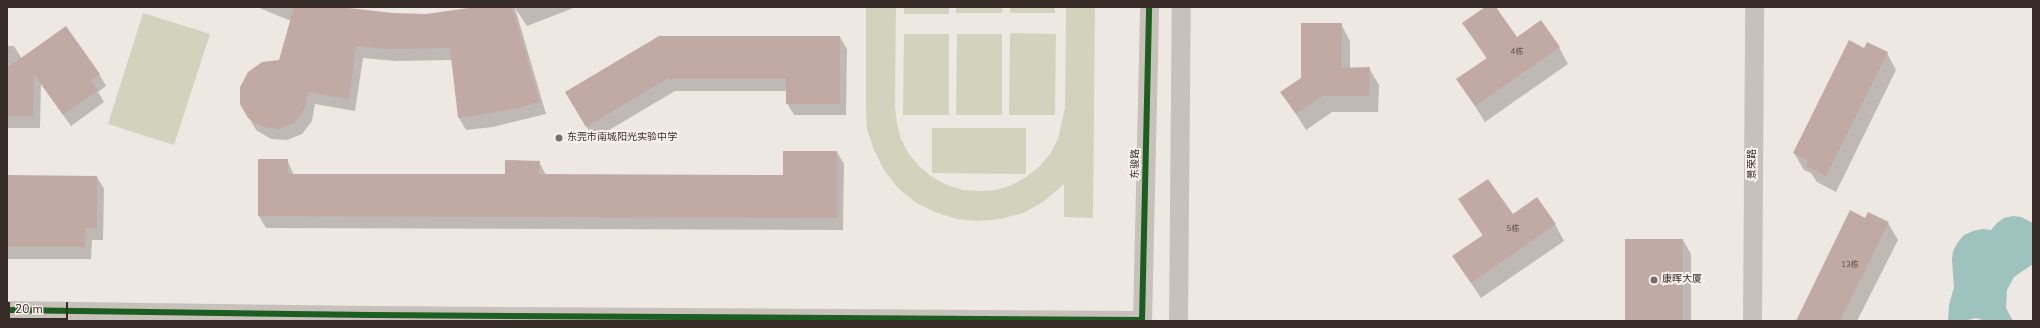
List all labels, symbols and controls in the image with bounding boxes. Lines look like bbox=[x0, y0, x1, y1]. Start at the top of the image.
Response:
house number: 4栋 bbox=[1511, 47, 1523, 57]
place label: 东莞市南城阳光实验中学 bbox=[567, 132, 677, 144]
marker: 东莞市南城阳光实验中学 bbox=[554, 133, 564, 143]
street label: 东骏路 bbox=[1130, 149, 1142, 179]
street label: 景荣路 bbox=[1747, 149, 1759, 179]
house number: 5栋 bbox=[1507, 224, 1519, 234]
house number: 13栋 bbox=[1841, 260, 1859, 270]
place label: 康晖大厦 bbox=[1662, 274, 1702, 286]
marker: 康晖大厦 bbox=[1649, 275, 1659, 285]
scale bar bbox=[10, 294, 70, 320]
text: 20 m bbox=[15, 301, 43, 317]

